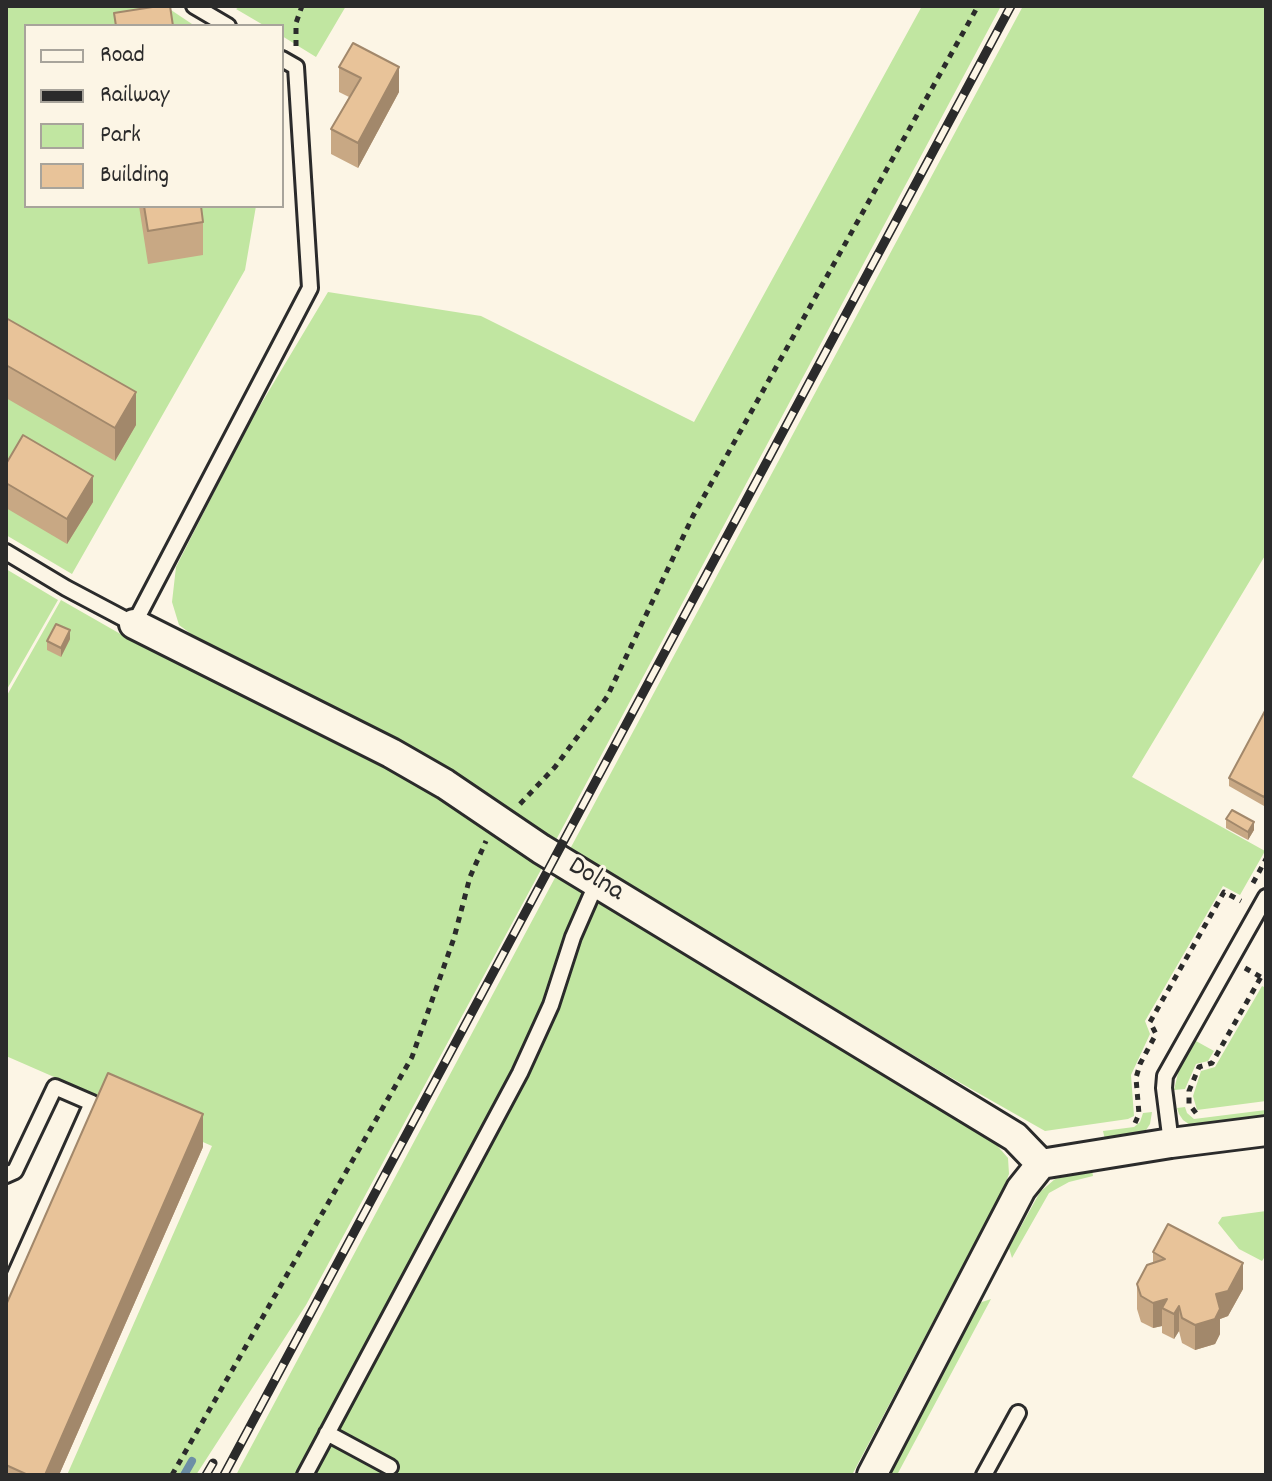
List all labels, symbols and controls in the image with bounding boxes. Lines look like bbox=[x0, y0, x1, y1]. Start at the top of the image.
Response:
legend bbox=[24, 24, 284, 208]
text: Road bbox=[100, 39, 145, 73]
text: Railway bbox=[100, 79, 169, 113]
text: Park bbox=[100, 119, 141, 153]
text: Building bbox=[100, 159, 169, 193]
street label: Dolna bbox=[561, 851, 629, 911]

